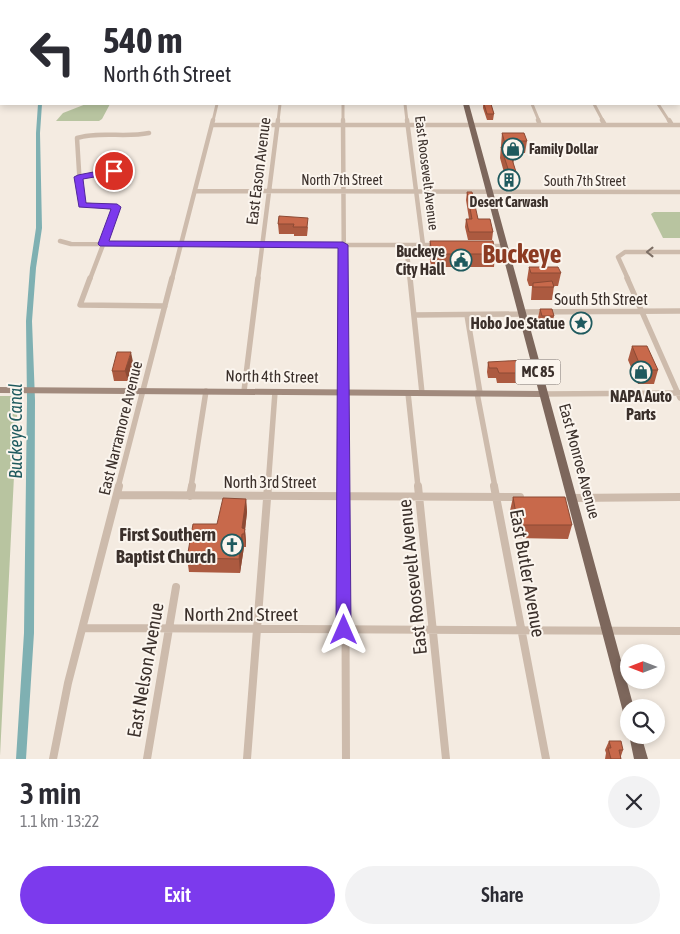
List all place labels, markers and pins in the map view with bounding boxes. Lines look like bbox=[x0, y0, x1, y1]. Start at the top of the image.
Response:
shop icon: Family Dollar bbox=[501, 137, 525, 161]
place label: Family Dollar bbox=[529, 141, 599, 157]
pin bbox=[93, 150, 135, 192]
building icon: Desert Carwash bbox=[497, 168, 521, 192]
place label: Desert Carwash bbox=[470, 194, 549, 210]
place label: Buckeye City Hall bbox=[396, 242, 446, 278]
public building icon: Buckeye City Hall bbox=[449, 248, 473, 272]
place icon: Hobo Joe Statue bbox=[569, 311, 593, 335]
place label: Hobo Joe Statue bbox=[470, 314, 565, 332]
shop icon: NAPA Auto Parts bbox=[629, 360, 653, 384]
place label: NAPA Auto Parts bbox=[610, 387, 672, 423]
place label: First Southern Baptist Church bbox=[116, 523, 216, 567]
church icon: First Southern Baptist Church bbox=[220, 533, 244, 557]

